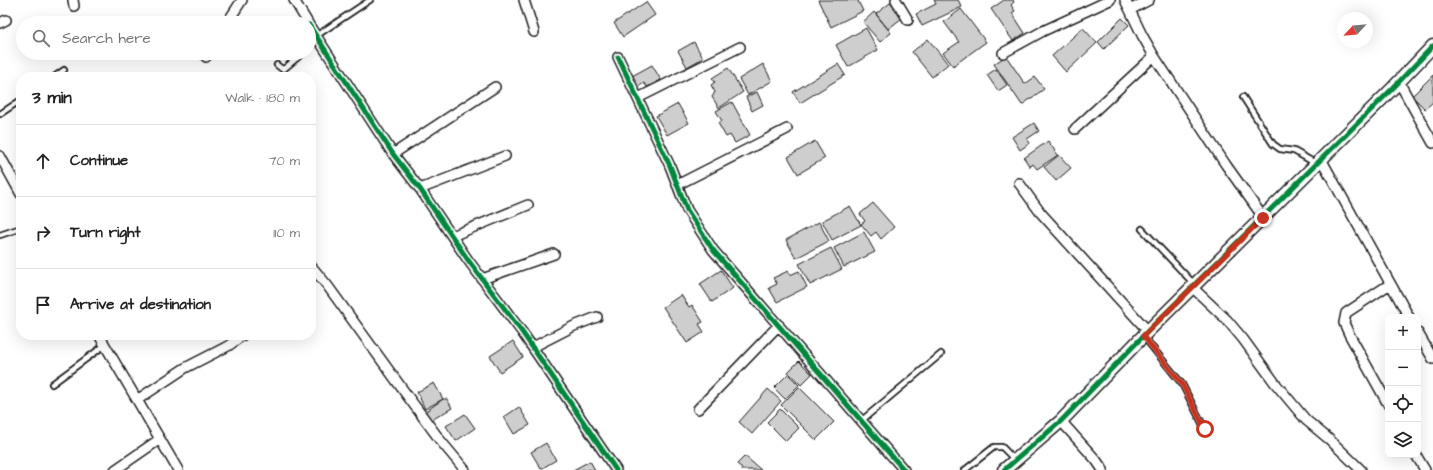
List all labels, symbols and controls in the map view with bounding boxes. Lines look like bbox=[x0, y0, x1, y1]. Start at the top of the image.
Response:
north arrow bbox=[1337, 12, 1373, 48]
search box bbox=[16, 16, 316, 60]
icon: search bbox=[30, 27, 52, 49]
text: Search here bbox=[62, 28, 151, 49]
text: 3 min bbox=[32, 86, 72, 110]
text: Walk · 180 m bbox=[225, 89, 300, 107]
icon: ahead bbox=[32, 150, 54, 172]
text: Continue bbox=[70, 150, 128, 171]
text: 70 m bbox=[268, 152, 300, 170]
route end bbox=[1254, 209, 1272, 227]
icon: right bbox=[32, 222, 54, 244]
text: Turn right bbox=[70, 222, 141, 243]
text: 110 m bbox=[273, 224, 300, 242]
icon: arrive bbox=[32, 294, 54, 316]
text: Arrive at destination bbox=[70, 294, 211, 315]
map controls bbox=[1385, 314, 1421, 458]
button: + bbox=[1385, 314, 1421, 350]
button: − bbox=[1385, 350, 1421, 386]
button: locate bbox=[1385, 386, 1421, 422]
route start bbox=[1196, 420, 1214, 438]
button: layers bbox=[1385, 422, 1421, 458]

